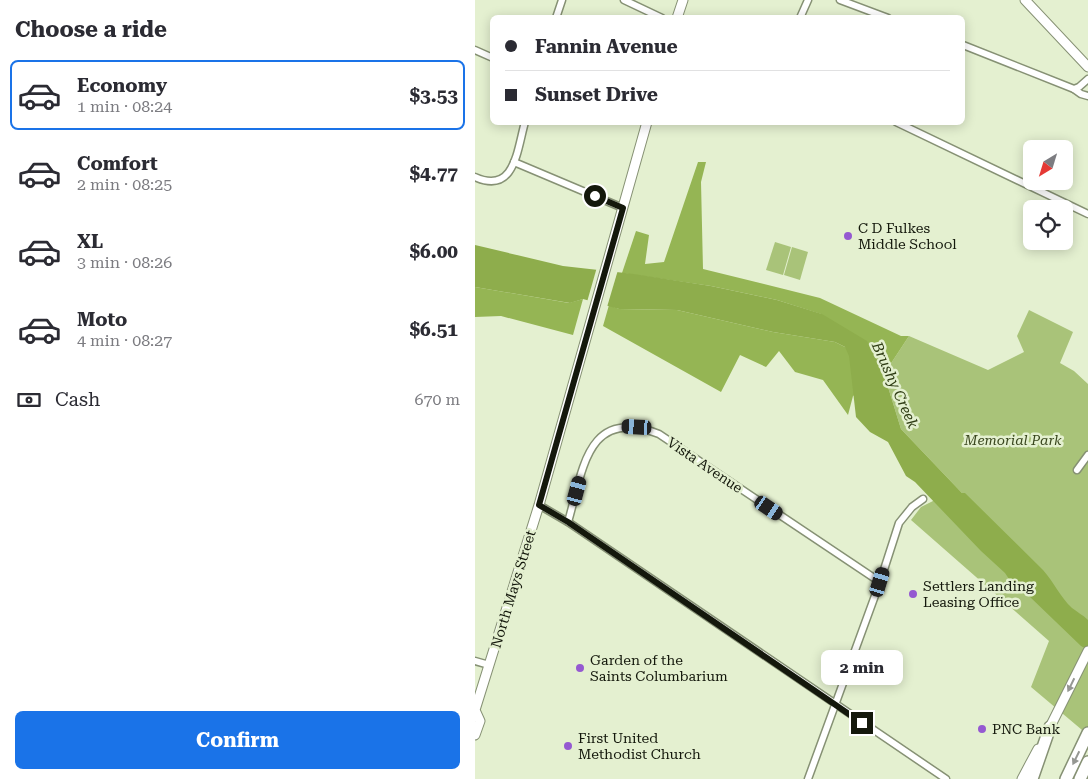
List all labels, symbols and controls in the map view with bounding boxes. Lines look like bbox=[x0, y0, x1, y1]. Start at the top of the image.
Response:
text: Choose a ride bbox=[15, 17, 167, 42]
text: Fannin Avenue bbox=[535, 35, 678, 58]
icon: car bbox=[17, 73, 62, 118]
text: Economy bbox=[77, 74, 167, 97]
text: Sunset Drive bbox=[535, 83, 658, 106]
text: $3.53 bbox=[409, 84, 458, 107]
text: 1 min · 08:24 bbox=[77, 97, 172, 116]
north arrow bbox=[1023, 140, 1073, 190]
map controls bbox=[1023, 140, 1073, 250]
icon: car bbox=[17, 151, 62, 196]
text: Comfort bbox=[77, 152, 158, 175]
text: $4.77 bbox=[409, 162, 458, 185]
text: 2 min · 08:25 bbox=[77, 175, 172, 194]
route start bbox=[584, 185, 606, 207]
button: locate bbox=[1023, 200, 1073, 250]
place label: C D Fulkes Middle School bbox=[858, 220, 957, 252]
icon: car bbox=[17, 229, 62, 274]
text: XL bbox=[77, 230, 103, 253]
marker: C D Fulkes Middle School bbox=[842, 230, 854, 242]
text: $6.00 bbox=[409, 240, 458, 263]
text: 3 min · 08:26 bbox=[77, 253, 172, 272]
icon: car bbox=[17, 307, 62, 352]
text: Moto bbox=[77, 308, 127, 331]
text: $6.51 bbox=[409, 318, 458, 341]
text: 4 min · 08:27 bbox=[77, 331, 172, 350]
water label: Brushy Creek bbox=[868, 338, 922, 432]
icon: cash bbox=[15, 386, 43, 414]
text: Cash bbox=[55, 388, 100, 411]
text: 670 m bbox=[414, 390, 460, 409]
car bbox=[621, 419, 652, 435]
park label: Memorial Park bbox=[963, 432, 1062, 448]
street label: Vista Avenue bbox=[664, 434, 746, 496]
car bbox=[565, 475, 588, 507]
car bbox=[752, 493, 785, 523]
street label: North Mays Street bbox=[487, 528, 539, 650]
car bbox=[868, 565, 891, 599]
place label: Settlers Landing Leasing Office bbox=[923, 578, 1034, 610]
marker: Settlers Landing Leasing Office bbox=[907, 588, 919, 600]
callout: 2 min bbox=[821, 650, 903, 686]
place label: Garden of the Saints Columbarium bbox=[590, 652, 728, 684]
text: 2 min bbox=[840, 658, 884, 677]
marker: Garden of the Saints Columbarium bbox=[574, 662, 586, 674]
one-way arrow bbox=[1067, 678, 1075, 692]
button: Confirm bbox=[15, 711, 460, 769]
route end bbox=[851, 712, 873, 734]
place label: PNC Bank bbox=[992, 721, 1060, 737]
marker: PNC Bank bbox=[976, 723, 988, 735]
place label: First United Methodist Church bbox=[578, 730, 701, 762]
marker: First United Methodist Church bbox=[562, 740, 574, 752]
one-way arrow bbox=[1072, 751, 1080, 766]

